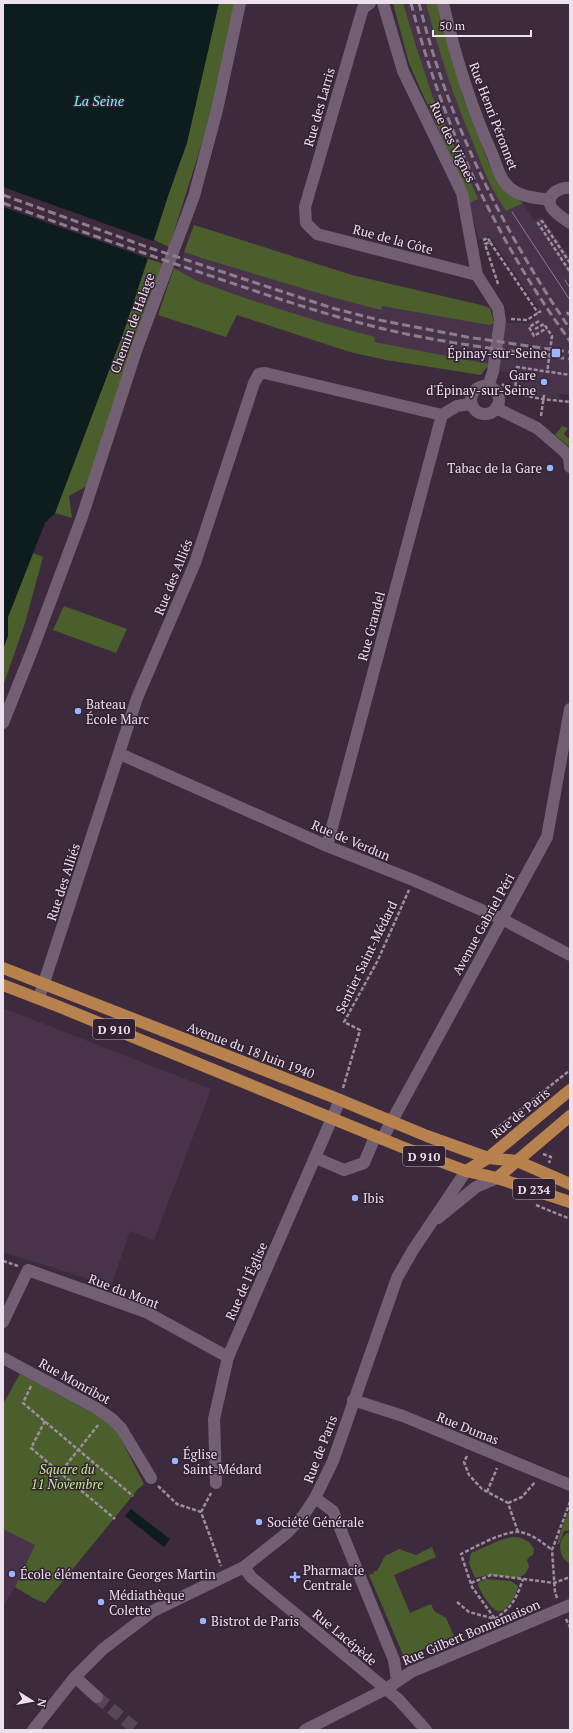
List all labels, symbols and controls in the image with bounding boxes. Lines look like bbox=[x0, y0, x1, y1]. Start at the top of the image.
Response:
scale bar bbox=[433, 12, 531, 38]
text: 50 m bbox=[439, 18, 466, 33]
street label: Rue Henri Péronnet bbox=[465, 60, 523, 173]
street label: Rue des Larris bbox=[299, 65, 339, 149]
water label: La Seine bbox=[73, 91, 125, 110]
street label: Rue des Vignes bbox=[426, 99, 480, 185]
street label: Rue de la Côte bbox=[351, 220, 435, 258]
street label: Chemin de Halage bbox=[106, 270, 158, 376]
place label: Épinay-sur-Seine bbox=[447, 344, 547, 362]
marker: Épinay-sur-Seine bbox=[550, 347, 562, 359]
place label: Gare d'Épinay-sur-Seine bbox=[426, 366, 536, 399]
marker: Gare d'Épinay-sur-Seine bbox=[539, 377, 549, 387]
place label: Tabac de la Gare bbox=[447, 459, 542, 477]
marker: Tabac de la Gare bbox=[545, 463, 555, 473]
street label: Rue des Alliés bbox=[150, 536, 196, 618]
street label: Rue Grandel bbox=[353, 589, 389, 663]
place label: Bateau École Marc bbox=[86, 695, 149, 728]
marker: Bateau École Marc bbox=[73, 706, 83, 716]
street label: Rue de Verdun bbox=[309, 815, 393, 865]
street label: Rue des Alliés bbox=[42, 841, 84, 923]
street label: Avenue Gabriel Péri bbox=[448, 870, 518, 978]
street label: Sentier Saint-Médard bbox=[331, 898, 401, 1016]
street label: Avenue du 18 Juin 1940 bbox=[185, 1017, 317, 1083]
road number: D 910 bbox=[93, 1019, 135, 1039]
street label: Rue de Paris bbox=[487, 1084, 553, 1142]
road number: D 910 bbox=[403, 1146, 445, 1166]
road number: D 234 bbox=[513, 1179, 555, 1199]
place label: Ibis bbox=[363, 1189, 384, 1207]
marker: Ibis bbox=[350, 1193, 360, 1203]
street label: Rue de l'Église bbox=[221, 1239, 271, 1323]
street label: Rue du Mont bbox=[86, 1269, 162, 1313]
street label: Rue Monribot bbox=[36, 1354, 114, 1408]
street label: Rue Dumas bbox=[434, 1407, 502, 1449]
street label: Rue de Paris bbox=[299, 1413, 341, 1485]
place label: Église Saint-Médard bbox=[183, 1445, 262, 1478]
marker: Église Saint-Médard bbox=[170, 1456, 180, 1466]
park label: Square du 11 Novembre bbox=[31, 1460, 103, 1493]
place label: Société Générale bbox=[267, 1513, 364, 1531]
marker: Société Générale bbox=[254, 1517, 264, 1527]
place label: Pharmacie Centrale bbox=[303, 1561, 364, 1594]
place label: École élémentaire Georges Martin bbox=[20, 1565, 216, 1583]
marker: École élémentaire Georges Martin bbox=[7, 1569, 17, 1579]
marker: Pharmacie Centrale bbox=[290, 1572, 300, 1582]
place label: Médiathèque Colette bbox=[109, 1586, 185, 1619]
street label: Rue Gilbert Bonnemaison bbox=[399, 1595, 543, 1669]
marker: Médiathèque Colette bbox=[96, 1597, 106, 1607]
street label: Rue Lacépède bbox=[309, 1605, 381, 1669]
place label: Bistrot de Paris bbox=[211, 1612, 299, 1630]
marker: Bistrot de Paris bbox=[198, 1616, 208, 1626]
north arrow bbox=[12, 1681, 52, 1721]
text: N bbox=[34, 1697, 49, 1709]

